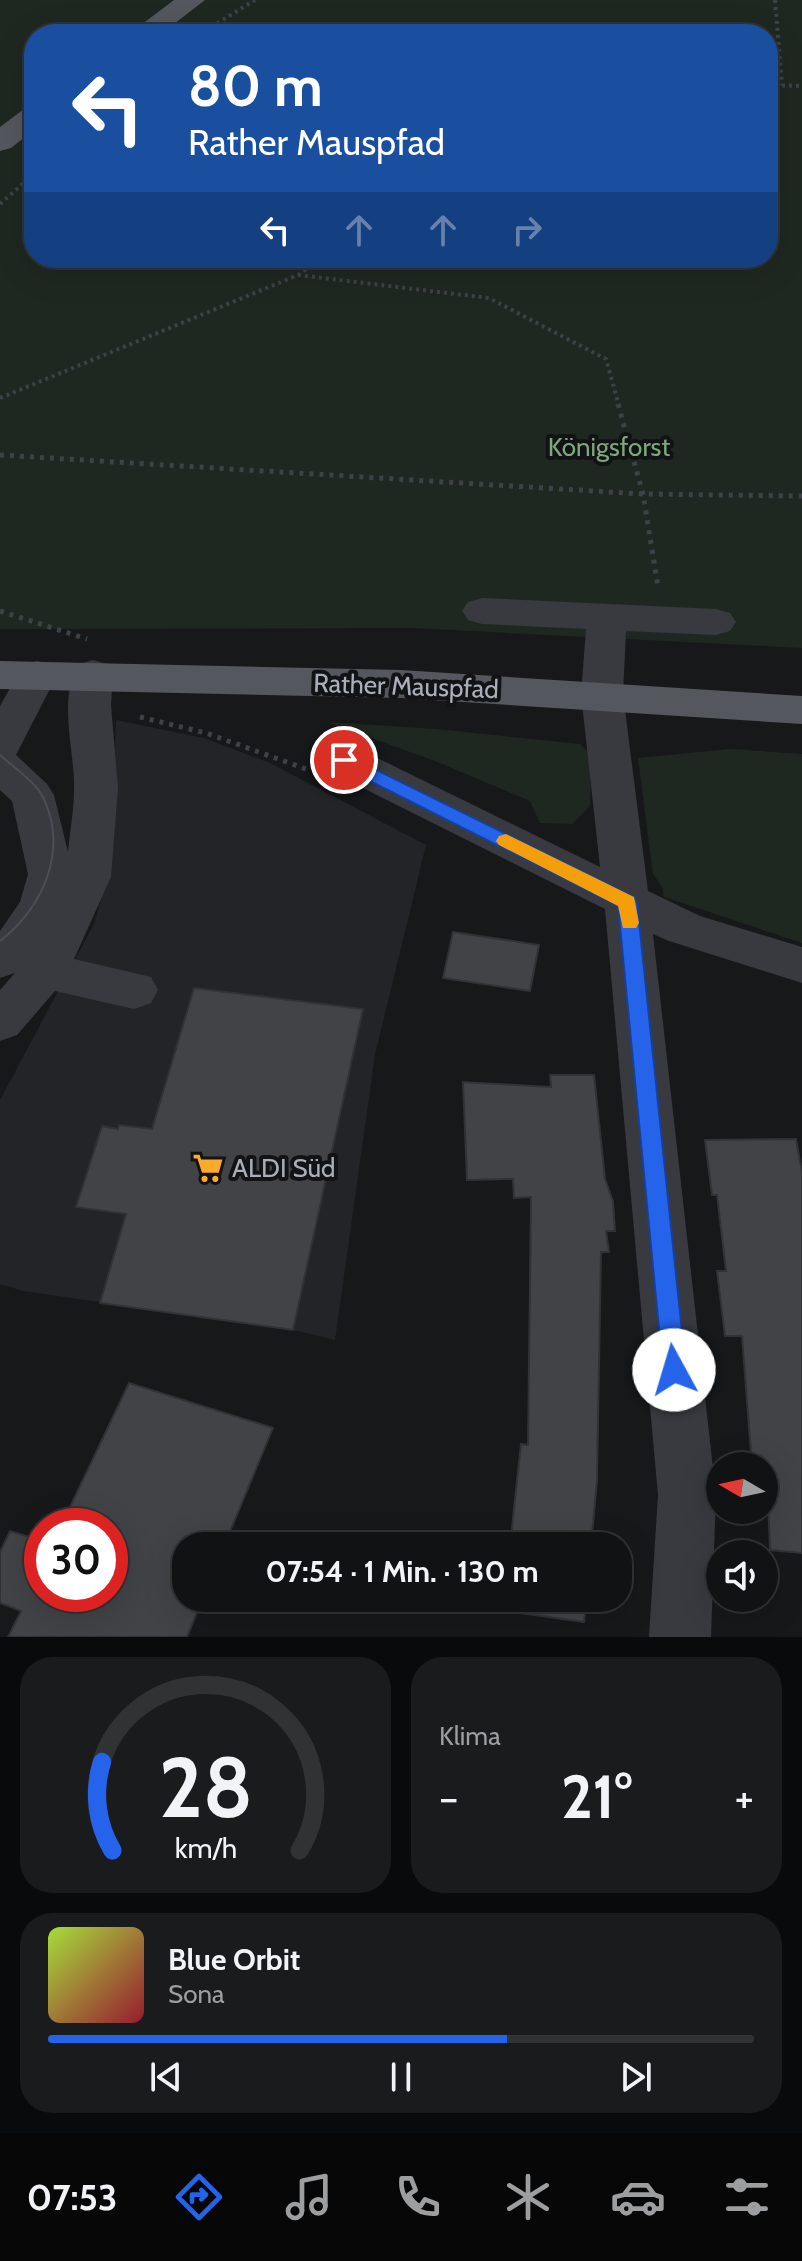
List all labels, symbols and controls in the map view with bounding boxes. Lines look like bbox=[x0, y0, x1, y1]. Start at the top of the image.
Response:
text: 80 m bbox=[188, 52, 323, 120]
icon: left bbox=[56, 56, 160, 160]
text: Rather Mauspfad bbox=[188, 120, 445, 164]
icon: left bbox=[253, 208, 297, 252]
icon: ahead bbox=[337, 208, 381, 252]
icon: ahead bbox=[421, 208, 465, 252]
icon: right bbox=[505, 208, 549, 252]
park label: Königsforst bbox=[548, 431, 670, 463]
street label: Rather Mauspfad bbox=[313, 667, 499, 705]
pin bbox=[310, 726, 378, 794]
icon: arrive bbox=[322, 738, 366, 782]
supermarket icon: ALDI Süd bbox=[191, 1151, 225, 1185]
place label: ALDI Süd bbox=[232, 1152, 336, 1184]
position arrow bbox=[632, 1328, 716, 1412]
north arrow bbox=[706, 1452, 778, 1524]
map controls bbox=[706, 1452, 778, 1612]
speed limit sign: 30 bbox=[24, 1508, 128, 1612]
button: sound bbox=[706, 1540, 778, 1612]
text: 07:54 · 1 Min. · 130 m bbox=[266, 1553, 538, 1590]
text: Klima bbox=[439, 1720, 501, 1752]
text: 28 bbox=[158, 1737, 253, 1838]
text: 21° bbox=[561, 1760, 632, 1833]
text: − bbox=[439, 1771, 458, 1824]
text: + bbox=[735, 1771, 754, 1824]
text: km/h bbox=[174, 1830, 237, 1865]
text: Blue Orbit bbox=[168, 1941, 300, 1978]
text: Sona bbox=[168, 1978, 225, 2010]
icon: previous bbox=[144, 2055, 188, 2099]
icon: pause bbox=[379, 2055, 423, 2099]
icon: next bbox=[614, 2055, 658, 2099]
icon: directions bbox=[171, 2169, 227, 2225]
icon: music bbox=[281, 2169, 337, 2225]
icon: phone bbox=[390, 2169, 446, 2225]
icon: climate bbox=[500, 2169, 556, 2225]
icon: car bbox=[610, 2169, 666, 2225]
icon: filters bbox=[719, 2169, 775, 2225]
text: 07:53 bbox=[27, 2175, 117, 2219]

